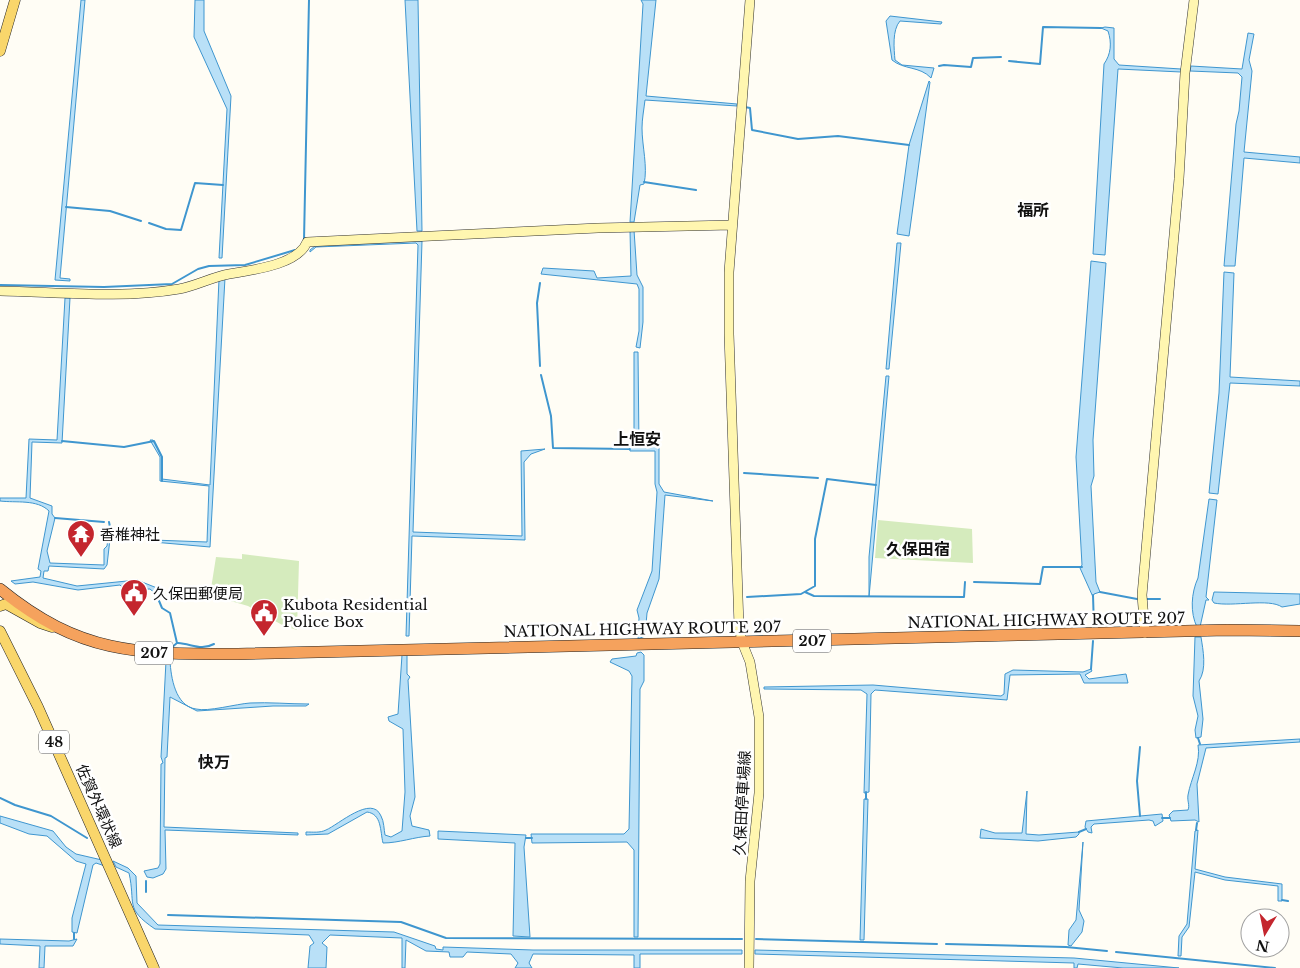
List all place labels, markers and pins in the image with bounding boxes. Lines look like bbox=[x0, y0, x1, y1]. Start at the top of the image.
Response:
temple icon: 香椎神社 bbox=[66, 519, 96, 558]
place label: 香椎神社 bbox=[100, 525, 160, 544]
public building icon: 久保田郵便局 bbox=[119, 578, 149, 617]
place label: 久保田郵便局 bbox=[153, 584, 243, 603]
place label: Kubota Residential Police Box bbox=[283, 595, 428, 631]
public building icon: Kubota Residential Police Box bbox=[249, 598, 279, 637]

